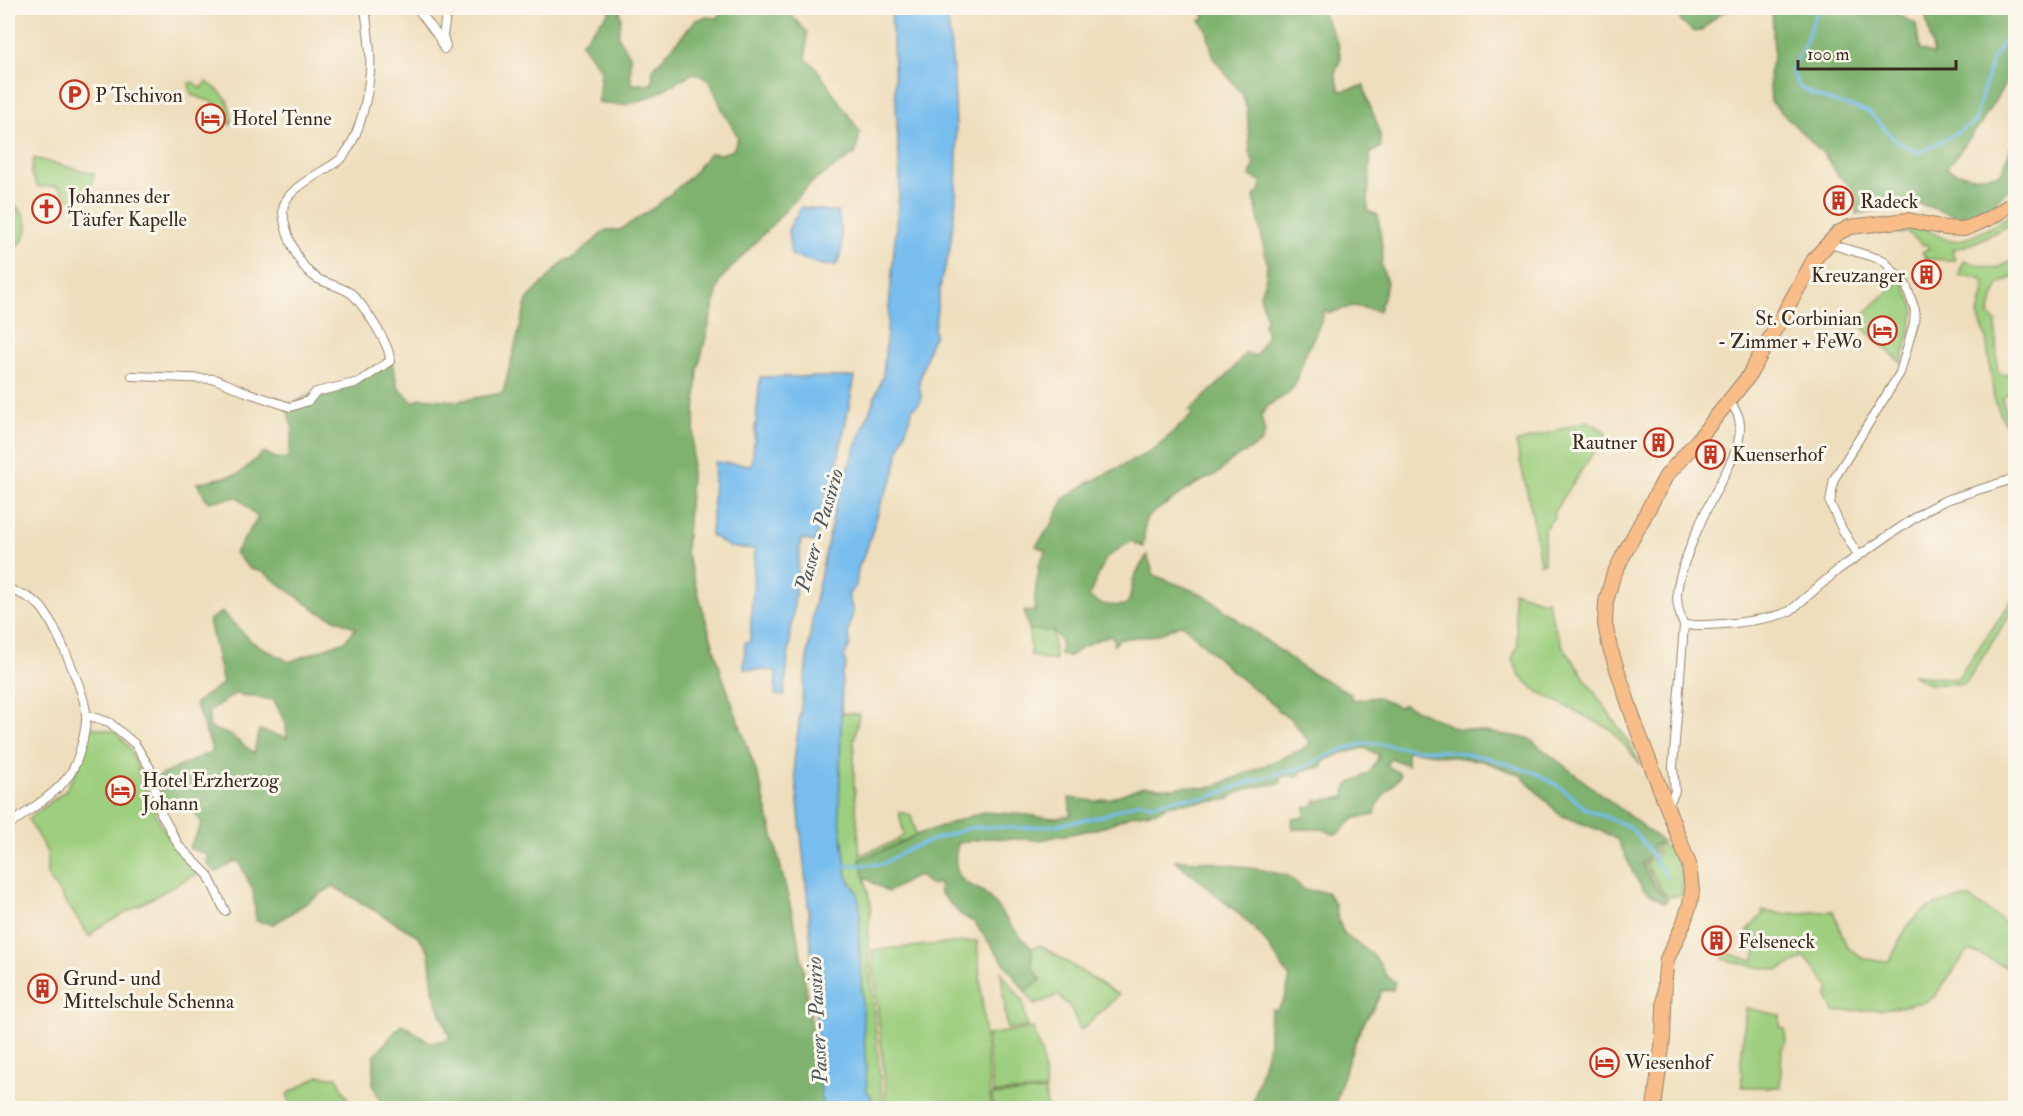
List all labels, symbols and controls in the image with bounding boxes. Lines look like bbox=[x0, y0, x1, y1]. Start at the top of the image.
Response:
scale bar bbox=[1798, 33, 1956, 71]
text: 100 m bbox=[1807, 43, 1850, 66]
parking icon: P Tschivon bbox=[58, 79, 90, 111]
place label: P Tschivon bbox=[95, 83, 183, 108]
hotel icon: Hotel Tenne bbox=[195, 102, 227, 134]
place label: Hotel Tenne bbox=[232, 106, 332, 131]
place label: Johannes der Täufer Kapelle bbox=[67, 184, 187, 233]
building icon: Radeck bbox=[1823, 185, 1855, 217]
place label: Radeck bbox=[1860, 189, 1919, 214]
church icon: Johannes der Täufer Kapelle bbox=[31, 192, 63, 224]
building icon: Kreuzanger bbox=[1910, 259, 1942, 291]
place label: Kreuzanger bbox=[1811, 263, 1906, 288]
place label: St. Corbinian - Zimmer + FeWo bbox=[1718, 306, 1862, 354]
hotel icon: St. Corbinian - Zimmer + FeWo bbox=[1867, 314, 1899, 346]
building icon: Rautner bbox=[1642, 426, 1674, 458]
place label: Rautner bbox=[1572, 430, 1638, 455]
building icon: Kuenserhof bbox=[1695, 438, 1727, 470]
place label: Kuenserhof bbox=[1732, 442, 1827, 467]
water label: Passer - Passirio bbox=[789, 465, 850, 596]
place label: Hotel Erzherzog Johann bbox=[141, 768, 280, 816]
hotel icon: Hotel Erzherzog Johann bbox=[105, 775, 137, 807]
building icon: Felseneck bbox=[1701, 925, 1733, 957]
place label: Felseneck bbox=[1738, 929, 1816, 954]
water label: Passer - Passirio bbox=[801, 956, 834, 1085]
place label: Grund- und Mittelschule Schenna bbox=[63, 966, 235, 1014]
building icon: Grund- und Mittelschule Schenna bbox=[26, 973, 58, 1005]
hotel icon: Wiesenhof bbox=[1588, 1046, 1620, 1078]
place label: Wiesenhof bbox=[1624, 1050, 1715, 1075]

